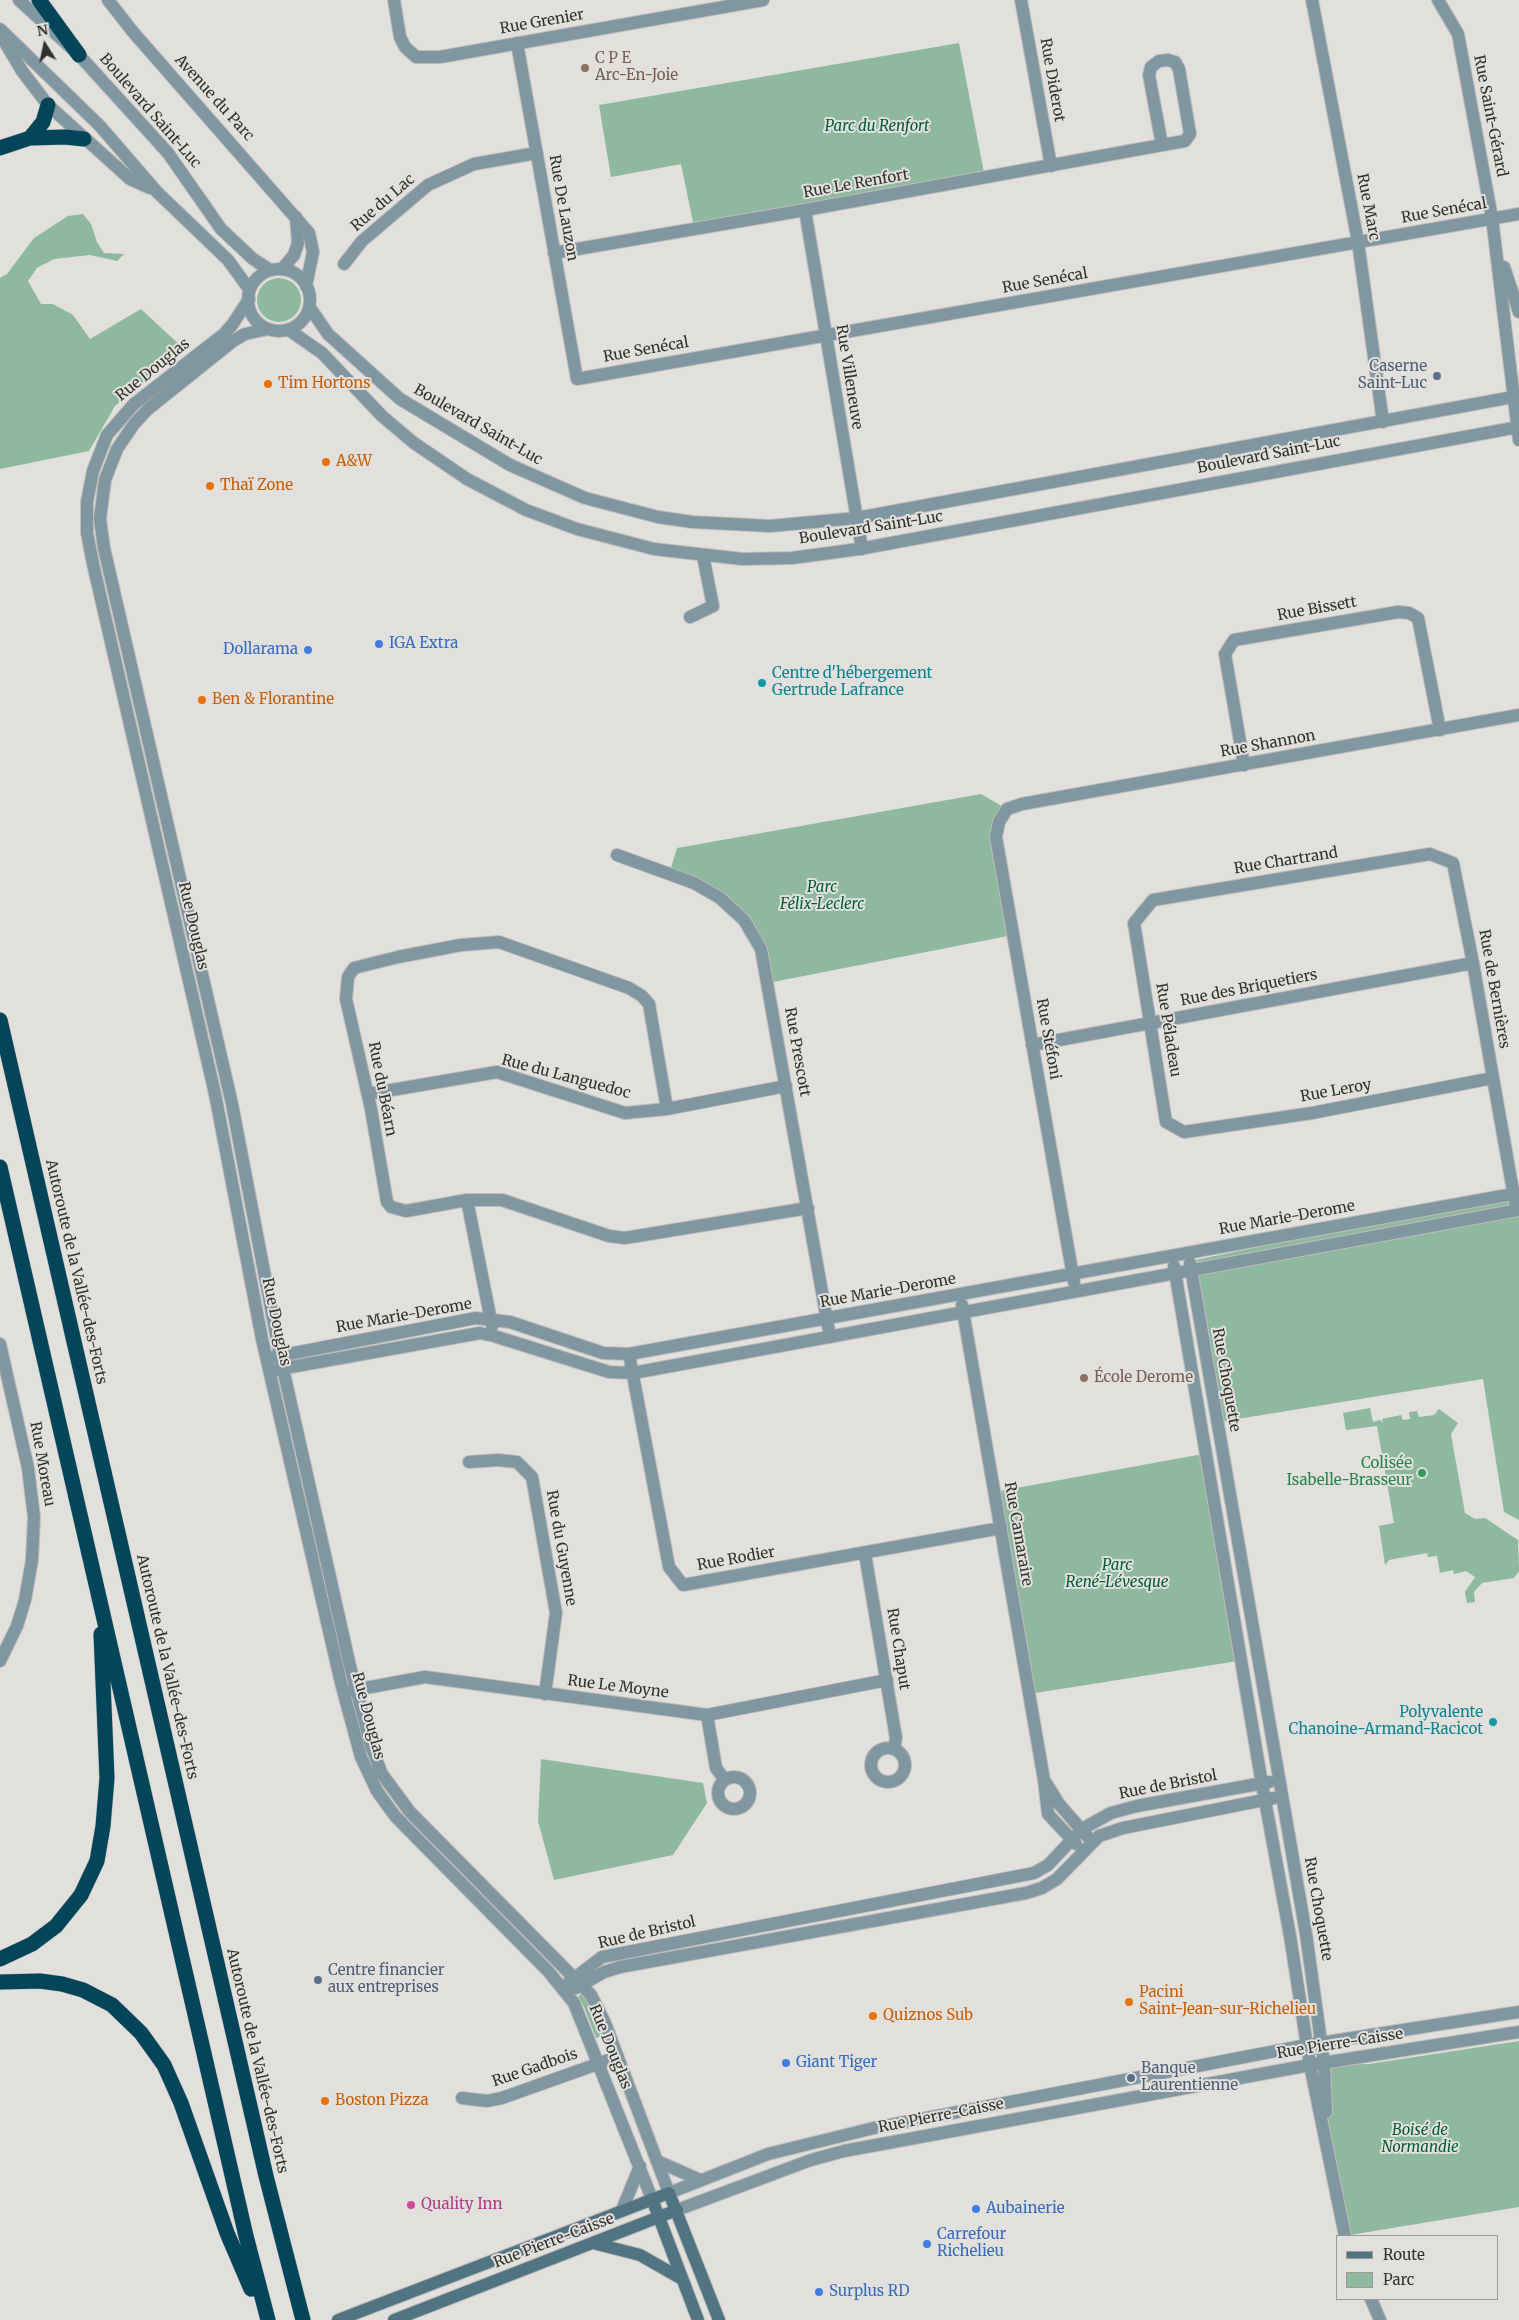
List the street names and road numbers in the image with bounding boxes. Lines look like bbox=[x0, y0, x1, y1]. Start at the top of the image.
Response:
street label: Rue Grenier bbox=[499, 6, 585, 38]
street label: Rue Diderot bbox=[1036, 37, 1068, 123]
street label: Boulevard Saint-Luc bbox=[95, 50, 205, 172]
street label: Avenue du Parc bbox=[171, 51, 257, 145]
street label: Rue Saint-Gérard bbox=[1469, 53, 1511, 179]
street label: Rue De Lauzon bbox=[545, 153, 581, 263]
street label: Rue Le Renfort bbox=[802, 166, 910, 202]
street label: Rue du Lac bbox=[348, 170, 418, 236]
street label: Rue Marc bbox=[1353, 172, 1383, 242]
street label: Rue Senécal bbox=[1400, 195, 1488, 227]
street label: Rue Senécal bbox=[1001, 265, 1089, 297]
street label: Rue Villeneuve bbox=[832, 323, 866, 431]
street label: Rue Senécal bbox=[602, 334, 690, 366]
street label: Rue Douglas bbox=[113, 335, 193, 405]
street label: Boulevard Saint-Luc bbox=[410, 381, 546, 469]
street label: Boulevard Saint-Luc bbox=[1196, 432, 1342, 478]
street label: Boulevard Saint-Luc bbox=[798, 508, 944, 548]
street label: Rue Bissett bbox=[1276, 593, 1358, 625]
street label: Rue Shannon bbox=[1219, 727, 1317, 761]
street label: Rue Chartrand bbox=[1233, 844, 1339, 878]
street label: Rue Douglas bbox=[174, 880, 212, 972]
street label: Rue de Bernières bbox=[1475, 928, 1513, 1050]
street label: Rue des Briquetiers bbox=[1179, 966, 1319, 1010]
street label: Rue Péladeau bbox=[1152, 982, 1184, 1078]
street label: Rue Stéfoni bbox=[1032, 997, 1064, 1081]
street label: Rue Prescott bbox=[780, 1006, 814, 1098]
street label: Rue du Béarn bbox=[364, 1040, 400, 1138]
street label: Rue du Languedoc bbox=[499, 1051, 633, 1103]
street label: Rue Leroy bbox=[1299, 1076, 1373, 1106]
street label: Autoroute de la Vallée-des-Forts bbox=[41, 1158, 111, 1386]
street label: Rue Marie-Derome bbox=[1218, 1197, 1356, 1239]
street label: Rue Marie-Derome bbox=[819, 1270, 957, 1312]
street label: Rue Douglas bbox=[258, 1276, 294, 1368]
street label: Rue Marie-Derome bbox=[335, 1295, 473, 1337]
street label: Rue Choquette bbox=[1208, 1327, 1244, 1433]
street label: Rue Moreau bbox=[26, 1420, 58, 1508]
street label: Rue Camaraire bbox=[1000, 1480, 1036, 1588]
street label: Rue du Guyenne bbox=[542, 1489, 580, 1607]
street label: Rue Rodier bbox=[696, 1543, 776, 1575]
street label: Autoroute de la Vallée-des-Forts bbox=[132, 1553, 202, 1781]
street label: Rue Chaput bbox=[883, 1607, 913, 1691]
street label: Rue Douglas bbox=[348, 1670, 388, 1762]
street label: Rue Le Moyne bbox=[566, 1672, 670, 1702]
street label: Rue de Bristol bbox=[1118, 1767, 1218, 1803]
street label: Rue Choquette bbox=[1300, 1856, 1336, 1962]
street label: Rue de Bristol bbox=[597, 1913, 697, 1953]
street label: Autoroute de la Vallée-des-Forts bbox=[222, 1947, 292, 2175]
street label: Rue Douglas bbox=[585, 2002, 635, 2092]
street label: Rue Pierre-Caisse bbox=[1276, 2025, 1404, 2063]
street label: Rue Gadbois bbox=[490, 2045, 580, 2091]
street label: Rue Pierre-Caisse bbox=[877, 2095, 1005, 2137]
street label: Rue Pierre-Caisse bbox=[491, 2210, 617, 2272]

